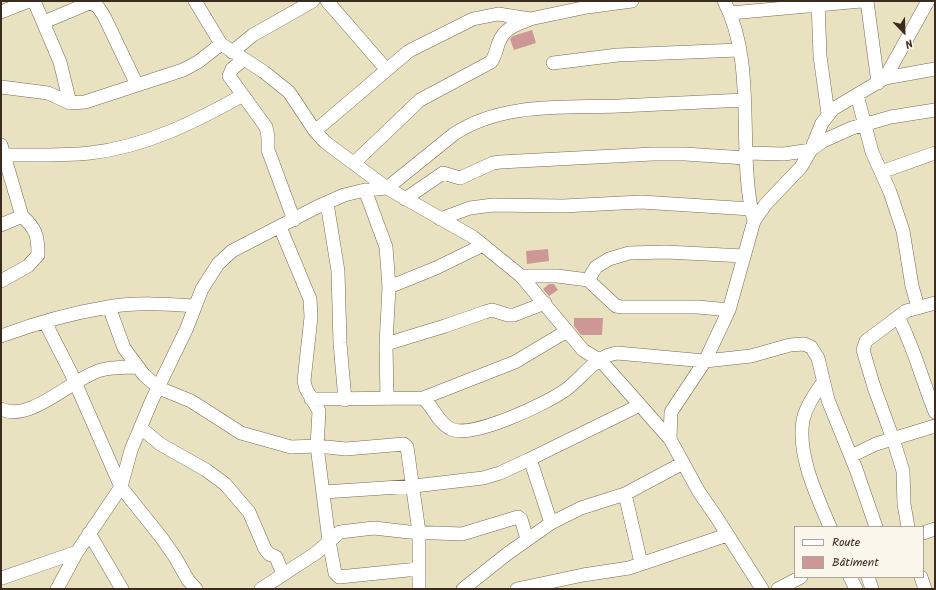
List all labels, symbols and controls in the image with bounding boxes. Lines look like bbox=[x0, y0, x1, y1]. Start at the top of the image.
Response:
north arrow bbox=[884, 12, 924, 52]
text: N bbox=[902, 33, 915, 53]
legend bbox=[794, 526, 924, 578]
text: Route bbox=[832, 533, 860, 552]
text: Bâtiment bbox=[832, 553, 879, 572]

